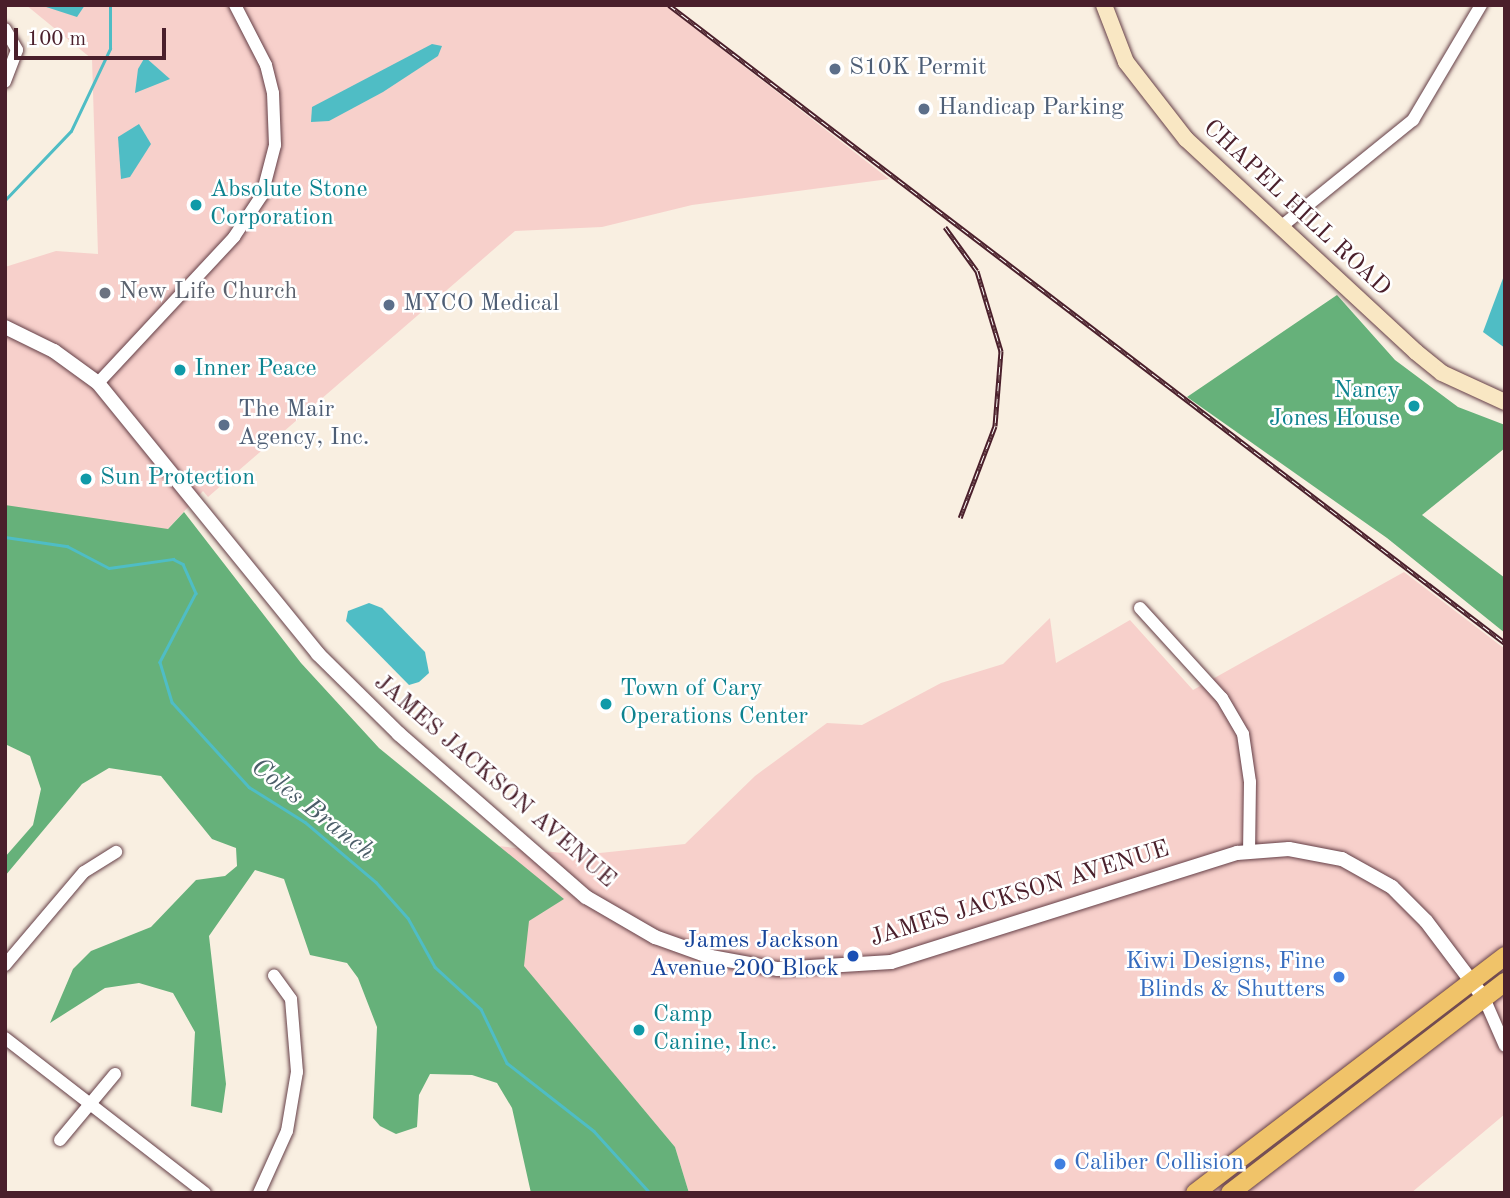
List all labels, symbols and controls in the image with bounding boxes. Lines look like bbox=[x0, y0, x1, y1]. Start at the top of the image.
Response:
scale bar bbox=[18, 14, 170, 58]
text: 100 m bbox=[27, 29, 86, 50]
place label: S10K Permit bbox=[849, 55, 986, 83]
marker: S10K Permit bbox=[827, 61, 843, 77]
place label: Handicap Parking bbox=[938, 95, 1124, 123]
marker: Handicap Parking bbox=[916, 101, 932, 117]
street label: CHAPEL HILL ROAD bbox=[1196, 115, 1396, 303]
place label: Absolute Stone Corporation bbox=[210, 177, 368, 233]
marker: Absolute Stone Corporation bbox=[188, 197, 204, 213]
place label: New Life Church bbox=[119, 279, 297, 307]
marker: New Life Church bbox=[97, 285, 113, 301]
place label: MYCO Medical bbox=[403, 291, 559, 319]
marker: MYCO Medical bbox=[381, 297, 397, 313]
place label: Inner Peace bbox=[194, 356, 316, 384]
marker: Inner Peace bbox=[172, 362, 188, 378]
place label: Nancy Jones House bbox=[1269, 378, 1400, 434]
place label: The Mair Agency, Inc. bbox=[238, 397, 370, 453]
marker: Nancy Jones House bbox=[1406, 398, 1422, 414]
marker: The Mair Agency, Inc. bbox=[216, 417, 232, 433]
place label: Sun Protection bbox=[100, 465, 255, 493]
marker: Sun Protection bbox=[78, 471, 94, 487]
street label: JAMES JACKSON AVENUE bbox=[367, 669, 621, 895]
place label: Town of Cary Operations Center bbox=[620, 676, 808, 732]
marker: Town of Cary Operations Center bbox=[598, 696, 614, 712]
water label: Coles Branch bbox=[244, 752, 380, 868]
street label: JAMES JACKSON AVENUE bbox=[867, 836, 1173, 954]
place label: James Jackson Avenue 200 Block bbox=[650, 928, 839, 984]
marker: James Jackson Avenue 200 Block bbox=[845, 948, 861, 964]
place label: Kiwi Designs, Fine Blinds & Shutters bbox=[1125, 949, 1325, 1005]
marker: Kiwi Designs, Fine Blinds & Shutters bbox=[1331, 969, 1347, 985]
place label: Camp Canine, Inc. bbox=[653, 1002, 777, 1058]
marker: Camp Canine, Inc. bbox=[631, 1022, 647, 1038]
place label: Caliber Collision bbox=[1074, 1150, 1244, 1178]
marker: Caliber Collision bbox=[1052, 1156, 1068, 1172]

